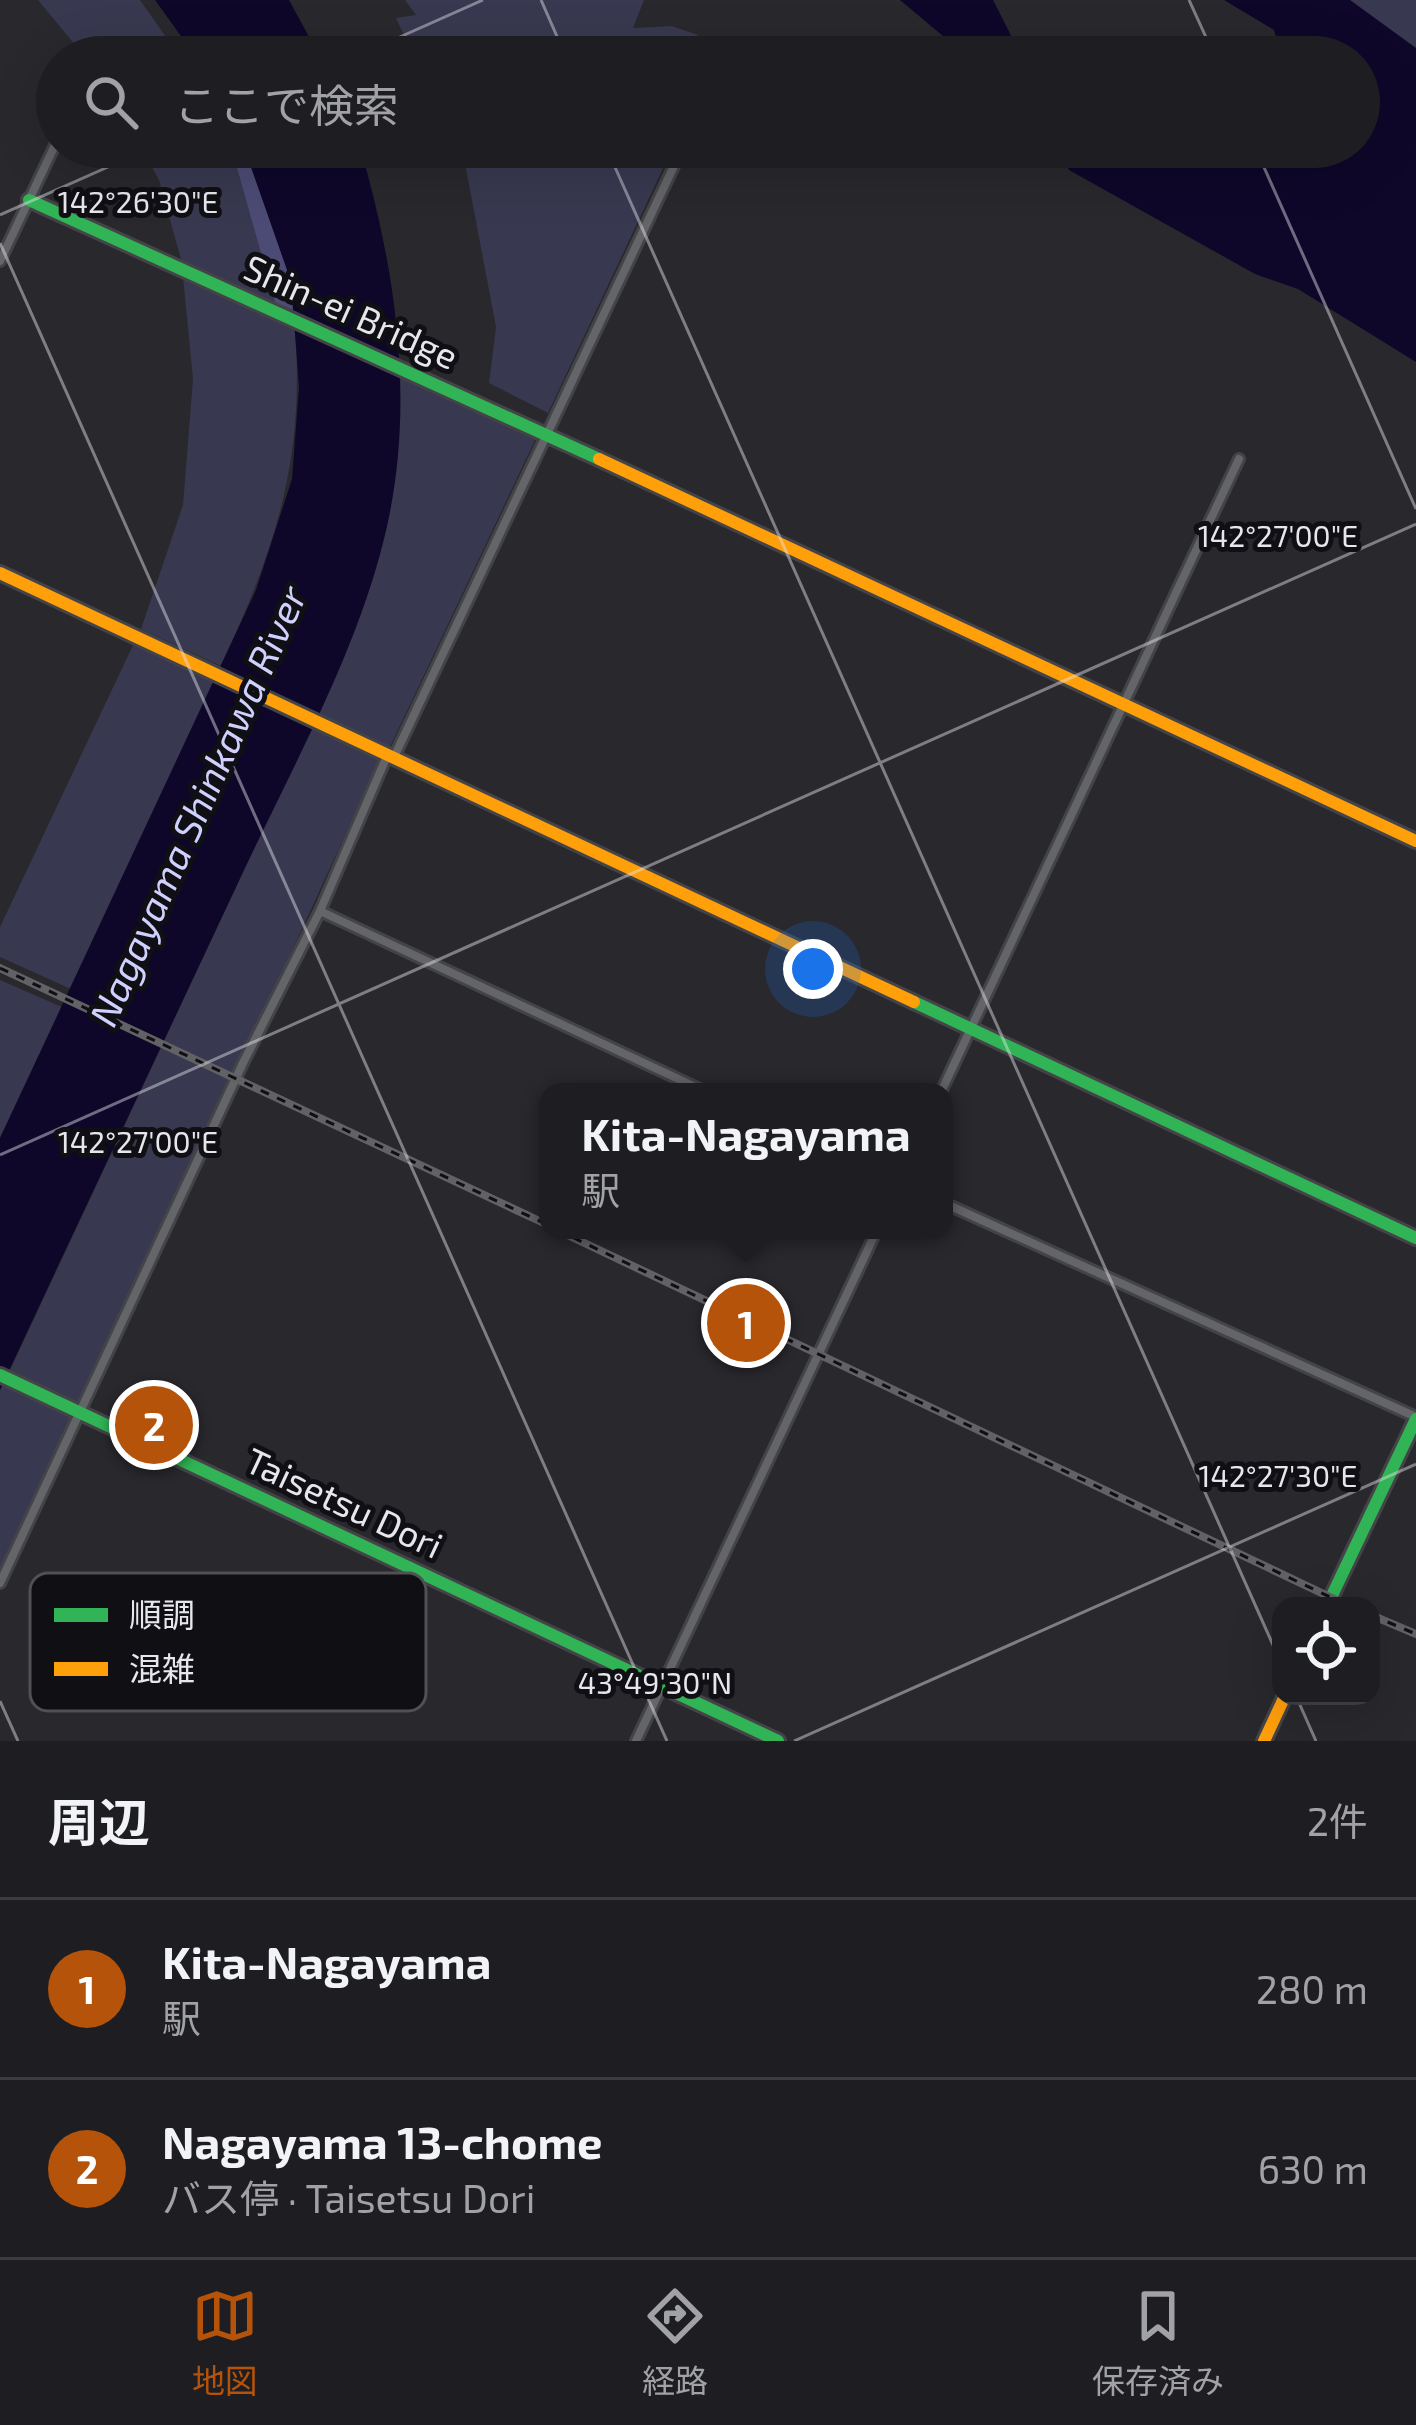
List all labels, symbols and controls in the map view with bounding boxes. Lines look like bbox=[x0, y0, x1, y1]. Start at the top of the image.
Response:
search box bbox=[36, 36, 1380, 168]
icon: search bbox=[78, 69, 144, 135]
text: ここで検索 bbox=[174, 77, 399, 131]
text: 142°26'30"E bbox=[58, 183, 218, 219]
street label: Shin-ei Bridge bbox=[238, 244, 465, 377]
text: 142°27'00"E bbox=[1198, 517, 1358, 553]
water label: Nagayama Shinkawa River bbox=[78, 577, 317, 1033]
your location bbox=[783, 939, 843, 999]
popup bbox=[539, 1083, 953, 1239]
text: Kita-Nagayama bbox=[581, 1106, 911, 1160]
text: 142°27'00"E bbox=[58, 1123, 218, 1159]
text: 駅 bbox=[581, 1166, 620, 1213]
pin: 1 bbox=[707, 1278, 785, 1368]
pin: 2 bbox=[115, 1380, 193, 1470]
street label: Taisetsu Dori bbox=[239, 1437, 450, 1566]
text: 142°27'30"E bbox=[1199, 1457, 1357, 1493]
legend bbox=[30, 1573, 426, 1711]
text: 順調 bbox=[129, 1594, 195, 1634]
map controls bbox=[1272, 1597, 1380, 1705]
button: locate bbox=[1272, 1597, 1380, 1705]
text: 混雑 bbox=[129, 1648, 195, 1688]
text: 43°49'30"N bbox=[578, 1664, 732, 1700]
text: 周辺 bbox=[48, 1790, 150, 1851]
text: 2件 bbox=[1307, 1797, 1368, 1844]
text: Kita-Nagayama bbox=[162, 1934, 491, 1988]
text: 1 bbox=[79, 1965, 95, 2012]
text: 280 m bbox=[1256, 1965, 1368, 2012]
text: 駅 bbox=[162, 1994, 201, 2041]
text: Nagayama 13-chome bbox=[162, 2114, 602, 2168]
text: 2 bbox=[76, 2145, 98, 2192]
text: 630 m bbox=[1258, 2145, 1368, 2192]
text: バス停 · Taisetsu Dori bbox=[162, 2174, 535, 2221]
tab: 地図 bbox=[192, 2283, 258, 2403]
tab: 経路 bbox=[642, 2283, 708, 2403]
tab: 保存済み bbox=[1092, 2283, 1224, 2403]

